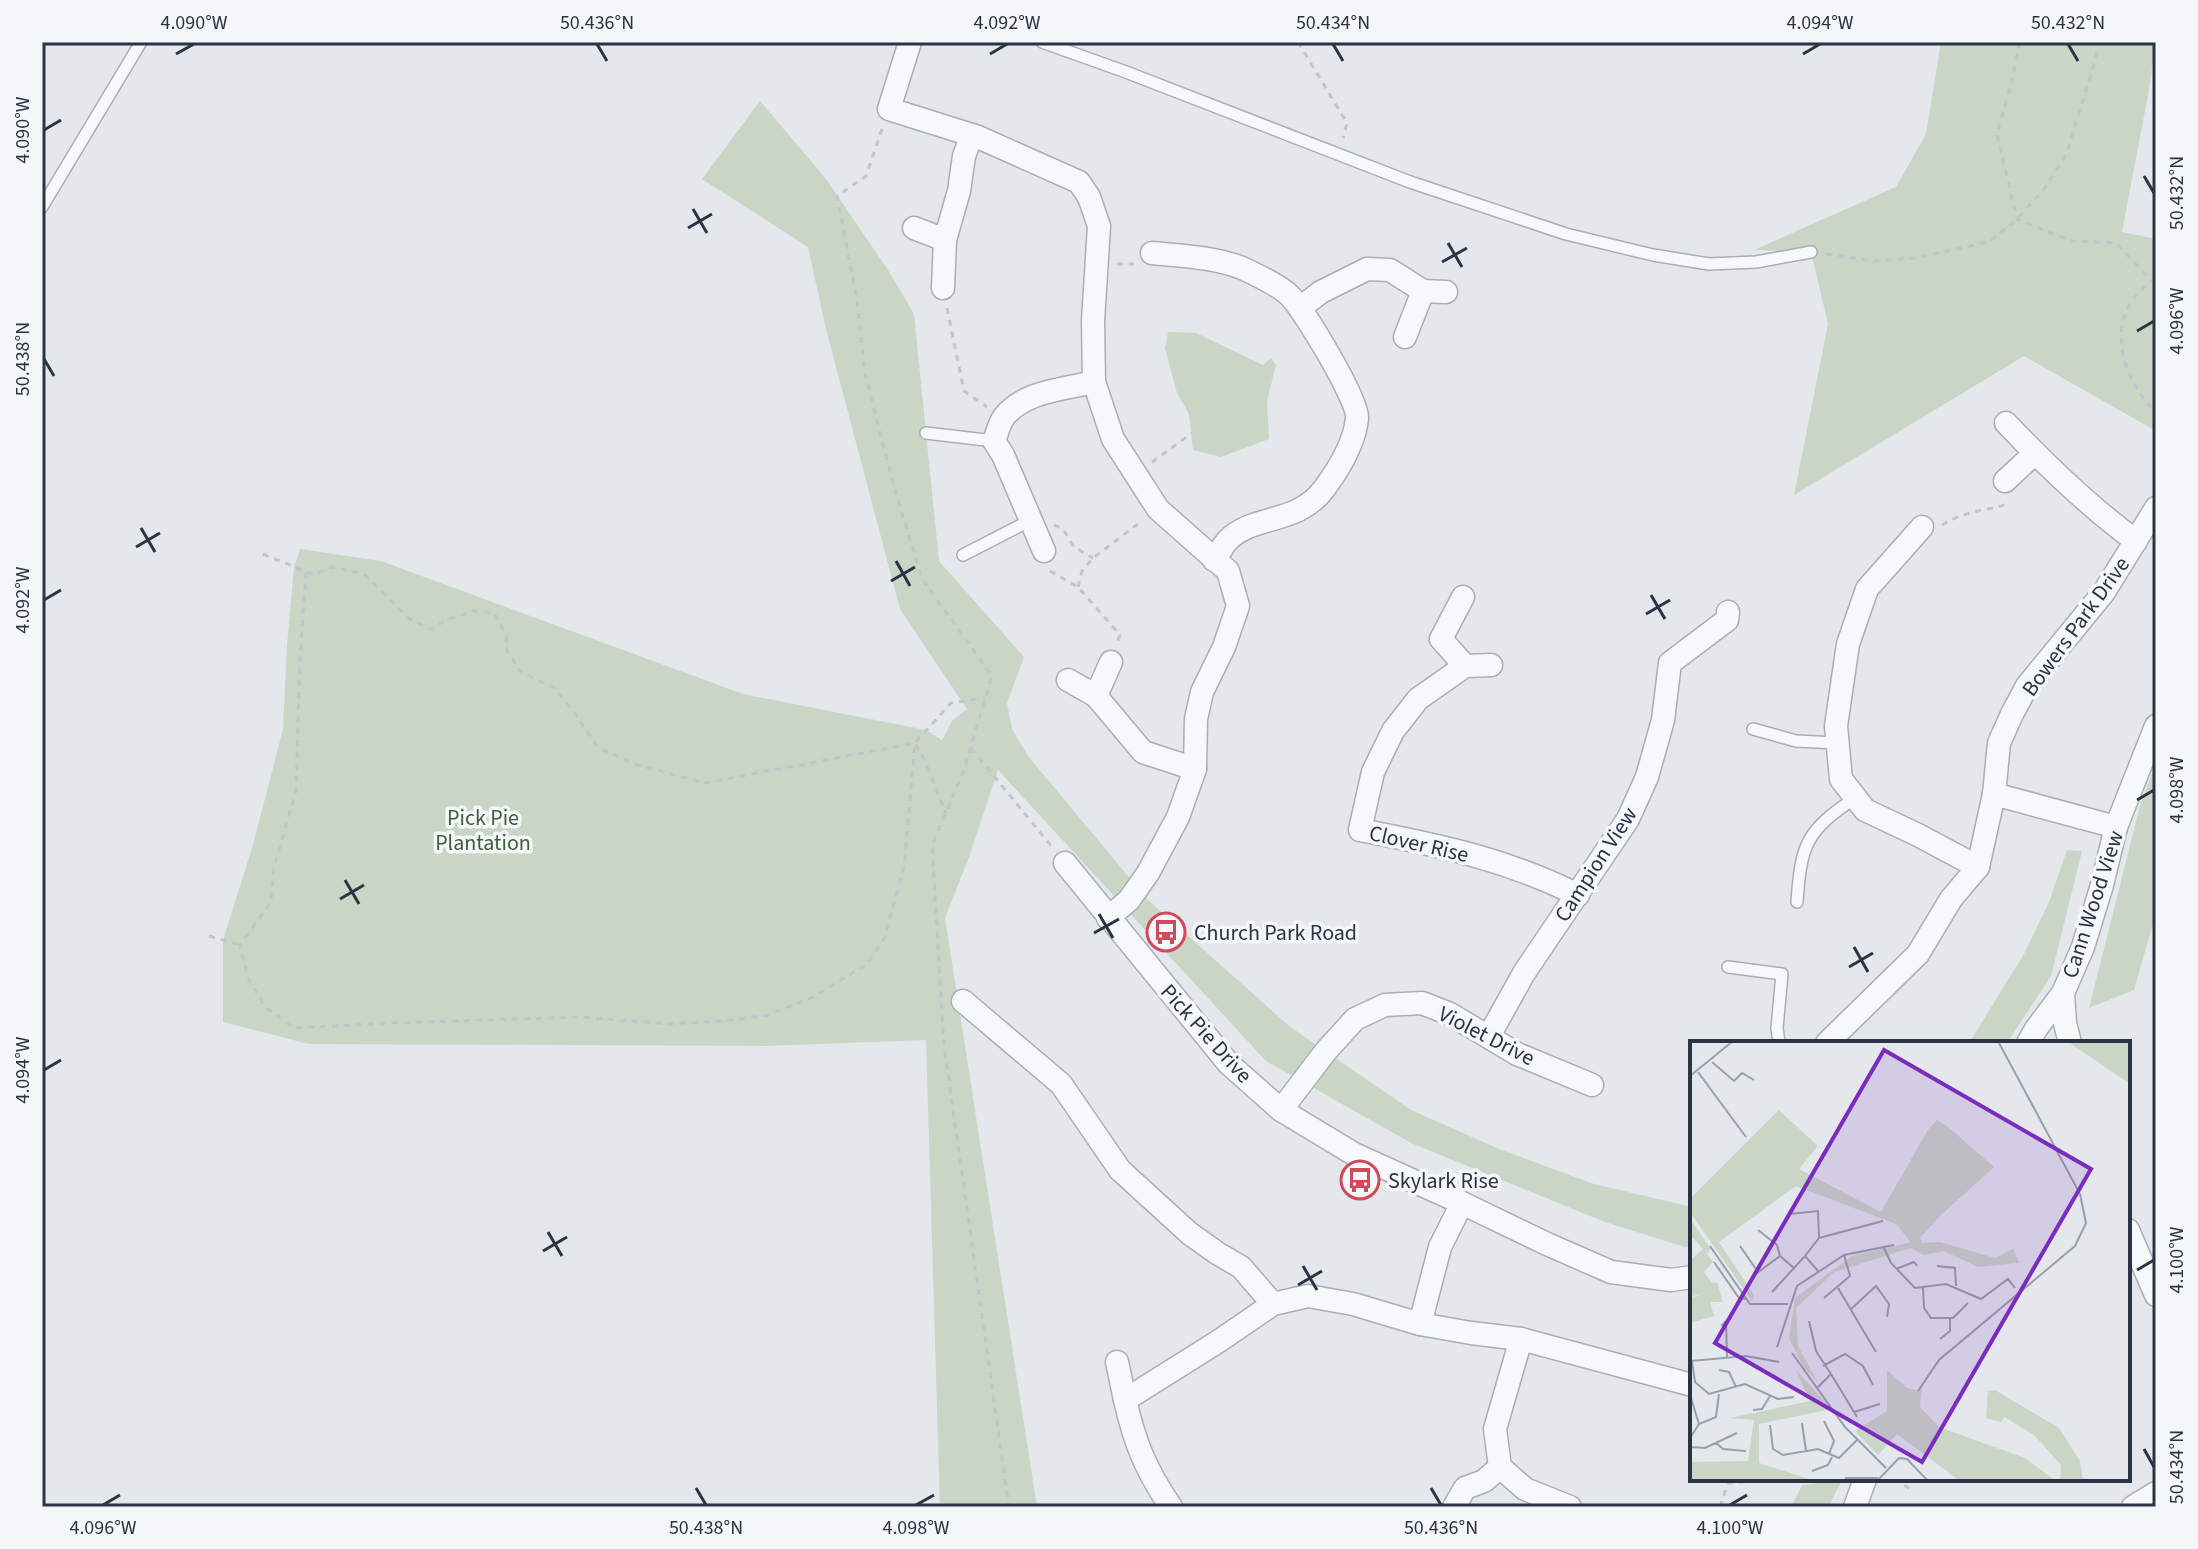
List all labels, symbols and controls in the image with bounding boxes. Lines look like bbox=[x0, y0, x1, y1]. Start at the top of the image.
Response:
text: 4.090°W bbox=[160, 9, 228, 37]
text: 50.436°N bbox=[560, 9, 634, 37]
text: 4.092°W bbox=[973, 9, 1041, 37]
text: 50.434°N bbox=[1296, 9, 1370, 37]
text: 4.094°W bbox=[1786, 9, 1854, 37]
text: 50.432°N bbox=[2031, 9, 2105, 37]
text: 4.090°W bbox=[9, 96, 37, 164]
text: 50.432°N bbox=[2163, 156, 2191, 230]
text: 4.096°W bbox=[2163, 287, 2191, 355]
text: 50.438°N bbox=[9, 322, 37, 396]
street label: Bowers Park Drive bbox=[2014, 550, 2138, 703]
text: 4.092°W bbox=[9, 566, 37, 634]
text: 4.098°W bbox=[2163, 756, 2191, 824]
street label: Campion View bbox=[1547, 801, 1645, 928]
park label: Pick Pie Plantation bbox=[435, 802, 531, 859]
street label: Clover Rise bbox=[1366, 817, 1472, 871]
street label: Cann Wood View bbox=[2054, 826, 2132, 982]
bus stop icon: Church Park Road bbox=[1145, 911, 1187, 953]
place label: Church Park Road bbox=[1194, 917, 1357, 949]
street label: Pick Pie Drive bbox=[1153, 977, 1260, 1091]
street label: Violet Drive bbox=[1433, 998, 1540, 1074]
text: 4.094°W bbox=[9, 1036, 37, 1104]
inset map bbox=[1690, 1041, 2130, 1481]
bus stop icon: Skylark Rise bbox=[1339, 1159, 1381, 1201]
place label: Skylark Rise bbox=[1388, 1165, 1499, 1197]
text: 4.100°W bbox=[2163, 1226, 2191, 1294]
text: 50.434°N bbox=[2163, 1430, 2191, 1504]
text: 4.096°W bbox=[69, 1514, 137, 1542]
text: 50.438°N bbox=[669, 1514, 743, 1542]
text: 4.098°W bbox=[882, 1514, 950, 1542]
text: 50.436°N bbox=[1404, 1514, 1478, 1542]
text: 4.100°W bbox=[1696, 1514, 1764, 1542]

